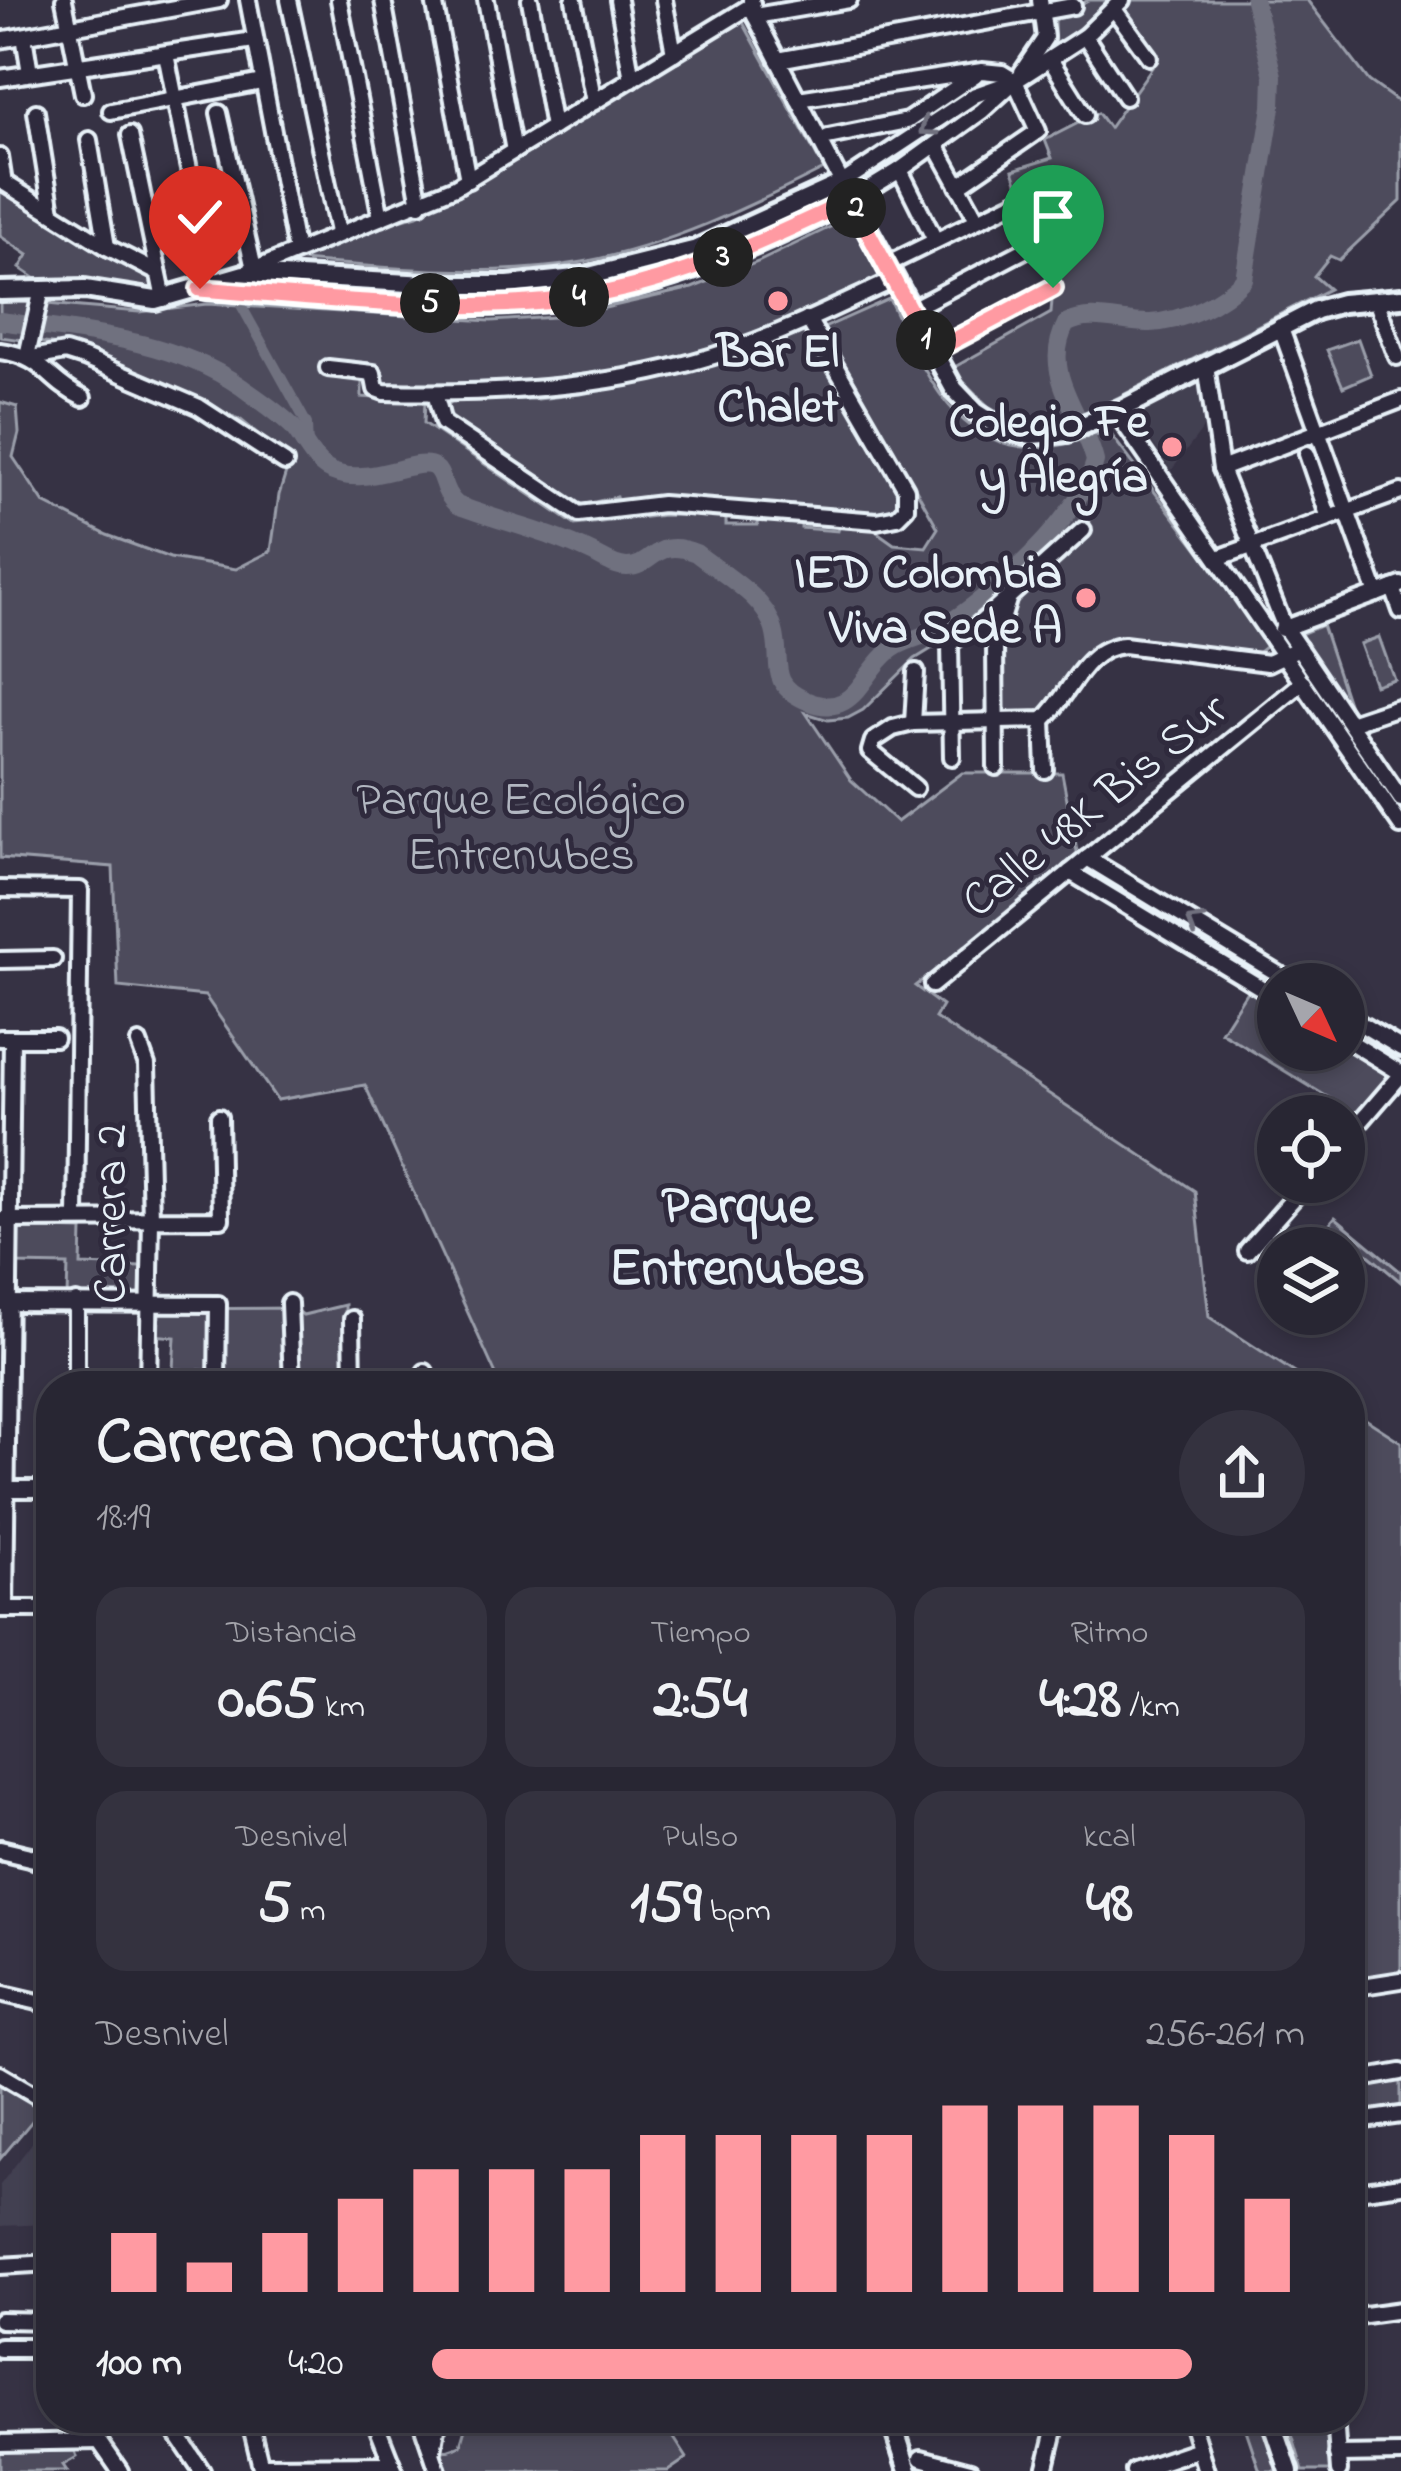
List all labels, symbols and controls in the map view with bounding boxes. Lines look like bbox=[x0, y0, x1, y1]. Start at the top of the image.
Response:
one-way arrow bbox=[918, 114, 940, 136]
pin bbox=[1002, 165, 1104, 288]
pin bbox=[149, 166, 251, 289]
pin: 2 bbox=[826, 178, 886, 238]
icon: arrive bbox=[1020, 183, 1086, 249]
icon: check bbox=[167, 184, 233, 250]
text: 2 bbox=[848, 184, 864, 232]
pin: 3 bbox=[693, 227, 753, 287]
text: 3 bbox=[716, 233, 730, 281]
pin: 4 bbox=[549, 267, 609, 327]
pin: 5 bbox=[400, 273, 460, 333]
text: 4 bbox=[572, 273, 586, 321]
text: 5 bbox=[421, 279, 439, 327]
marker: Bar El Chalet bbox=[765, 288, 791, 314]
pin: 1 bbox=[896, 310, 956, 370]
text: 1 bbox=[921, 316, 931, 364]
place label: Bar El Chalet bbox=[715, 319, 839, 444]
place label: Colegio Fe y Alegría bbox=[949, 389, 1149, 516]
marker: Colegio Fe y Alegría bbox=[1159, 434, 1185, 460]
place label: IED Colombia Viva Sede A bbox=[794, 540, 1062, 665]
marker: IED Colombia Viva Sede A bbox=[1073, 585, 1099, 611]
street label: Calle 48K Bis Sur bbox=[948, 677, 1245, 936]
park label: Parque Ecológico Entrenubes bbox=[356, 767, 686, 892]
one-way arrow bbox=[1186, 915, 1208, 937]
north arrow bbox=[1257, 963, 1365, 1071]
map controls bbox=[1257, 963, 1365, 1335]
button: locate bbox=[1257, 1095, 1365, 1203]
street label: Carrera 2 bbox=[78, 1124, 148, 1304]
district label: Parque Entrenubes bbox=[609, 1170, 865, 1310]
button: layers bbox=[1257, 1227, 1365, 1335]
text: Carrera nocturna bbox=[96, 1397, 556, 1493]
button: share bbox=[1179, 1410, 1305, 1536]
text: 18:19 bbox=[96, 1490, 150, 1547]
text: Distancia bbox=[226, 1610, 357, 1658]
text: Tiempo bbox=[650, 1610, 751, 1658]
text: Ritmo bbox=[1070, 1610, 1149, 1658]
text: 0.65 bbox=[218, 1658, 317, 1745]
text: 2:54 bbox=[654, 1658, 747, 1745]
text: 4:28 bbox=[1039, 1658, 1121, 1745]
text: km bbox=[317, 1684, 365, 1732]
text: /km bbox=[1121, 1684, 1180, 1732]
text: Desnivel bbox=[235, 1814, 348, 1862]
text: Pulso bbox=[663, 1814, 738, 1862]
text: kcal bbox=[1083, 1814, 1136, 1862]
text: 5 bbox=[257, 1862, 292, 1949]
text: 159 bbox=[630, 1862, 702, 1949]
text: 48 bbox=[1086, 1862, 1133, 1949]
text: m bbox=[292, 1888, 326, 1936]
text: bpm bbox=[702, 1888, 771, 1936]
text: Desnivel bbox=[96, 2007, 228, 2064]
text: 256–261 m bbox=[1146, 2007, 1305, 2064]
text: 100 m bbox=[96, 2336, 182, 2393]
text: 4:20 bbox=[288, 2336, 344, 2393]

